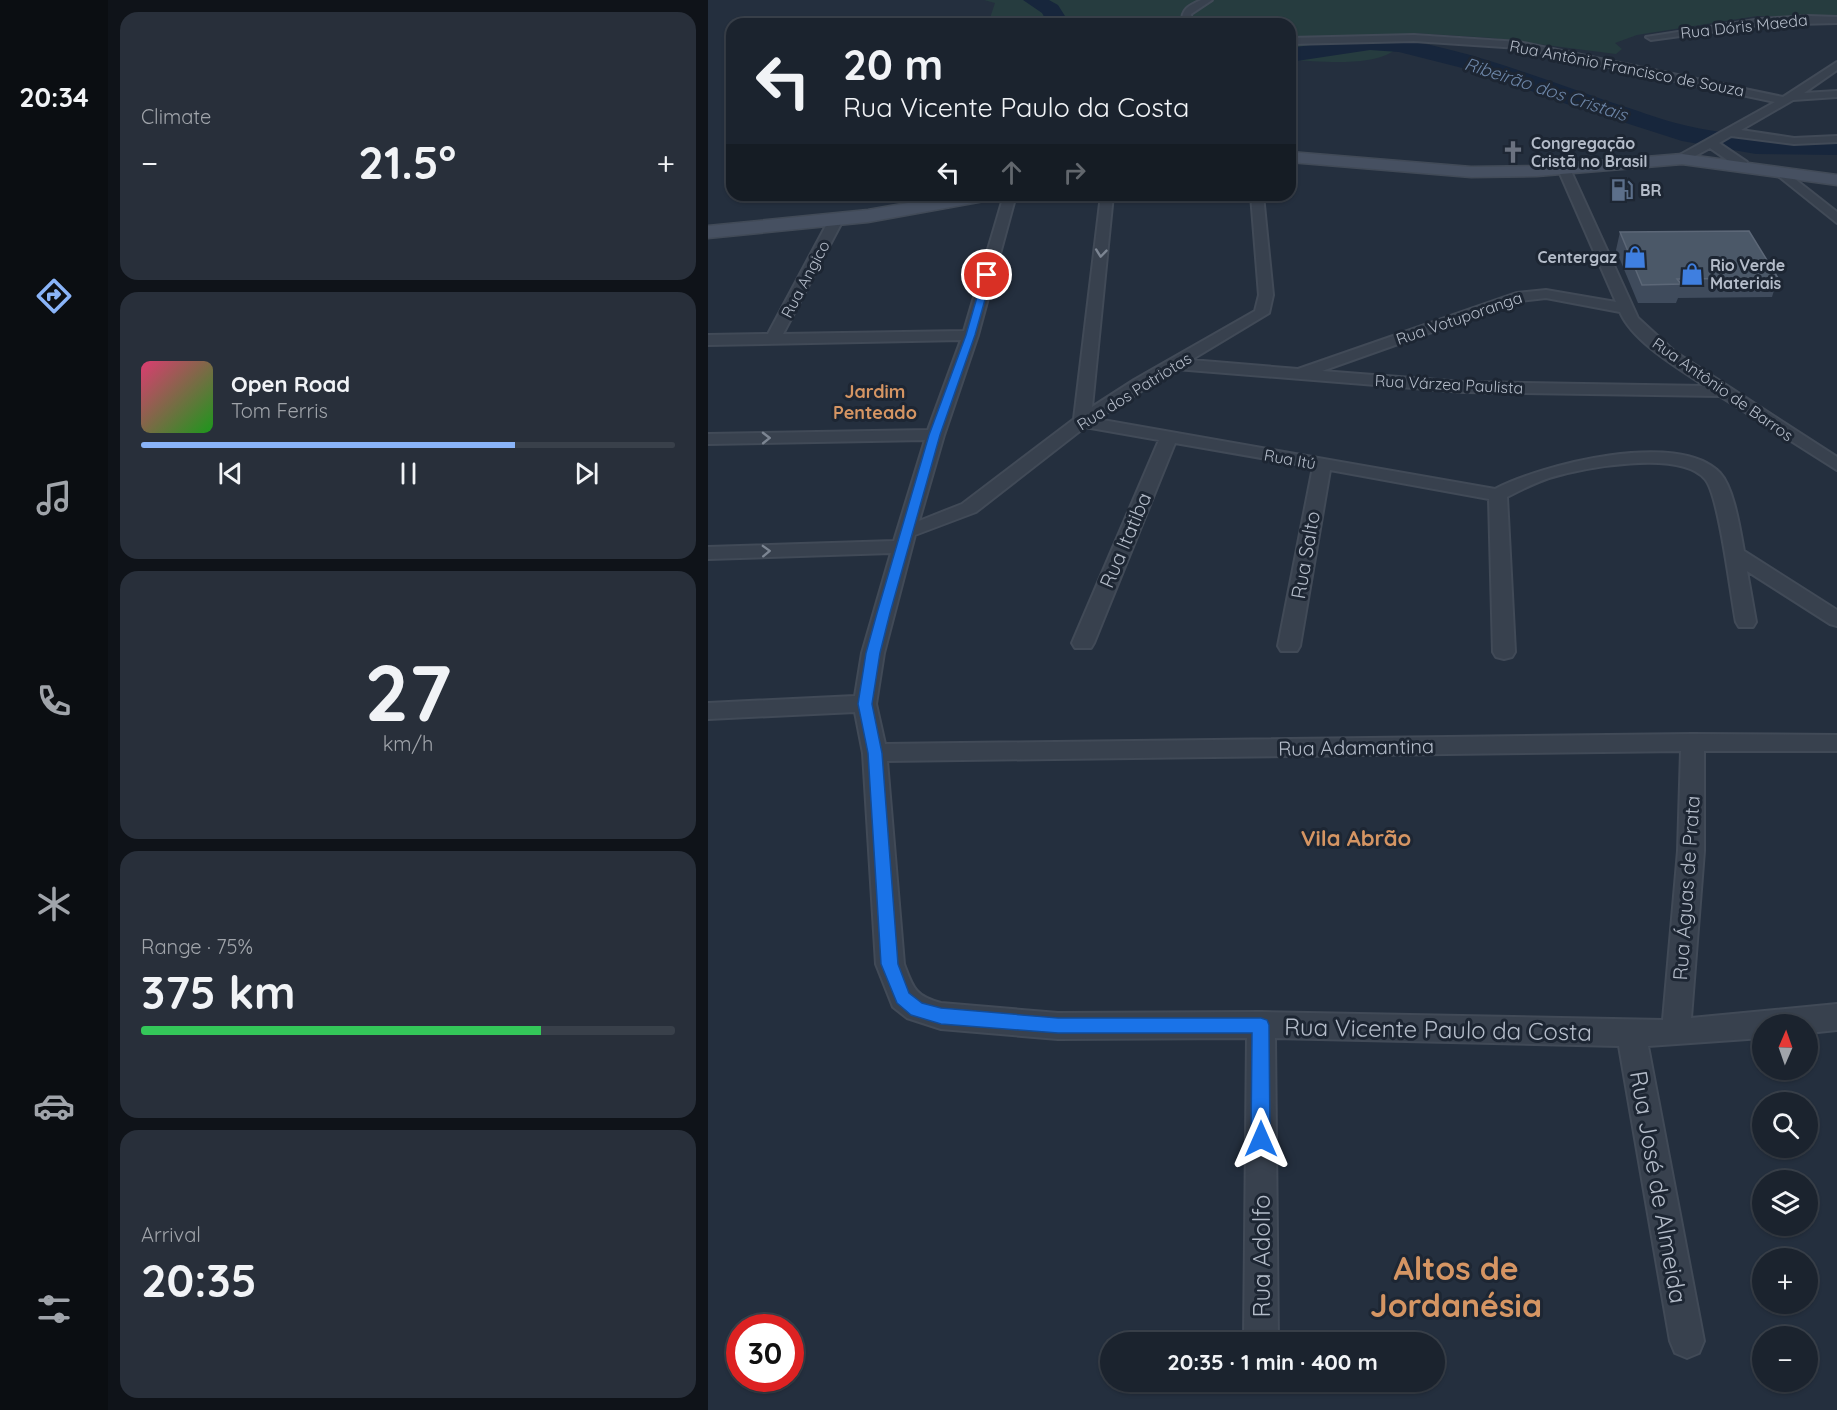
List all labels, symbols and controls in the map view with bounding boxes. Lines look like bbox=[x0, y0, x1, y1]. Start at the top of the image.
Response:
street label: Rua Dóris Maeda bbox=[1679, 9, 1809, 43]
street label: Rua Antônio Francisco de Souza bbox=[1508, 35, 1746, 101]
text: 20 m bbox=[843, 38, 943, 91]
icon: left bbox=[744, 42, 822, 120]
water label: Ribeirão dos Cristais bbox=[1462, 52, 1632, 127]
text: 20:34 bbox=[19, 80, 89, 114]
text: Rua Vicente Paulo da Costa bbox=[843, 90, 1189, 124]
text: Climate bbox=[141, 104, 211, 129]
place label: Congregação Cristã no Brasil bbox=[1531, 133, 1648, 171]
text: 21.5° bbox=[358, 134, 456, 190]
church icon: Congregação Cristã no Brasil bbox=[1500, 139, 1526, 165]
text: − bbox=[141, 142, 158, 183]
text: + bbox=[656, 142, 675, 183]
icon: left bbox=[932, 156, 965, 189]
icon: ahead bbox=[995, 156, 1028, 189]
icon: right bbox=[1058, 156, 1091, 189]
fuel station icon: BR bbox=[1609, 177, 1635, 203]
place label: BR bbox=[1640, 180, 1661, 200]
street label: Rua Angico bbox=[776, 237, 834, 321]
shop icon: Centergaz bbox=[1622, 244, 1648, 270]
place label: Centergaz bbox=[1537, 247, 1617, 267]
pin bbox=[961, 249, 1012, 300]
one-way arrow bbox=[1095, 249, 1108, 258]
place label: Rio Verde Materiais bbox=[1710, 255, 1785, 293]
icon: arrive bbox=[970, 258, 1003, 291]
shop icon: Rio Verde Materiais bbox=[1679, 261, 1705, 287]
icon: directions bbox=[33, 275, 75, 317]
street label: Rua Votuporanga bbox=[1393, 287, 1525, 349]
street label: Rua Antônio de Barros bbox=[1649, 333, 1797, 445]
street label: Rua dos Patriotas bbox=[1073, 348, 1195, 434]
text: Open Road bbox=[231, 370, 350, 398]
street label: Rua Várzea Paulista bbox=[1374, 370, 1524, 398]
district label: Jardim Penteado bbox=[833, 380, 917, 424]
text: Tom Ferris bbox=[231, 398, 328, 423]
one-way arrow bbox=[762, 431, 771, 444]
street label: Rua Itú bbox=[1263, 445, 1317, 473]
icon: previous bbox=[214, 457, 247, 490]
icon: pause bbox=[392, 457, 425, 490]
icon: next bbox=[570, 457, 603, 490]
icon: music bbox=[33, 477, 75, 519]
street label: Rua Itatiba bbox=[1094, 488, 1156, 592]
street label: Rua Salto bbox=[1285, 509, 1325, 601]
one-way arrow bbox=[762, 545, 771, 558]
text: 27 bbox=[364, 643, 452, 741]
icon: phone bbox=[33, 680, 75, 722]
text: km/h bbox=[383, 731, 433, 756]
street label: Rua Adamantina bbox=[1278, 733, 1434, 761]
street label: Rua Águas de Prata bbox=[1667, 795, 1705, 981]
district label: Vila Abrão bbox=[1301, 824, 1411, 852]
icon: climate bbox=[33, 883, 75, 925]
text: Range · 75% bbox=[141, 934, 253, 959]
text: 375 km bbox=[141, 964, 296, 1020]
street label: Rua Vicente Paulo da Costa bbox=[1284, 1011, 1592, 1047]
north arrow bbox=[1752, 1014, 1818, 1080]
map controls bbox=[1752, 1014, 1818, 1392]
street label: Rua José de Almeida bbox=[1624, 1068, 1694, 1306]
icon: car bbox=[33, 1085, 75, 1127]
button: search bbox=[1752, 1092, 1818, 1158]
position arrow bbox=[1229, 1107, 1293, 1171]
button: layers bbox=[1752, 1170, 1818, 1236]
street label: Rua Adolfo bbox=[1246, 1195, 1276, 1317]
text: Arrival bbox=[141, 1222, 201, 1247]
district label: Altos de Jordanésia bbox=[1370, 1248, 1542, 1325]
button: + bbox=[1752, 1248, 1818, 1314]
text: 20:35 bbox=[141, 1252, 257, 1308]
icon: filters bbox=[33, 1288, 75, 1330]
speed limit sign: 30 bbox=[726, 1314, 804, 1392]
button: − bbox=[1752, 1326, 1818, 1392]
text: 20:35 · 1 min · 400 m bbox=[1167, 1348, 1378, 1376]

